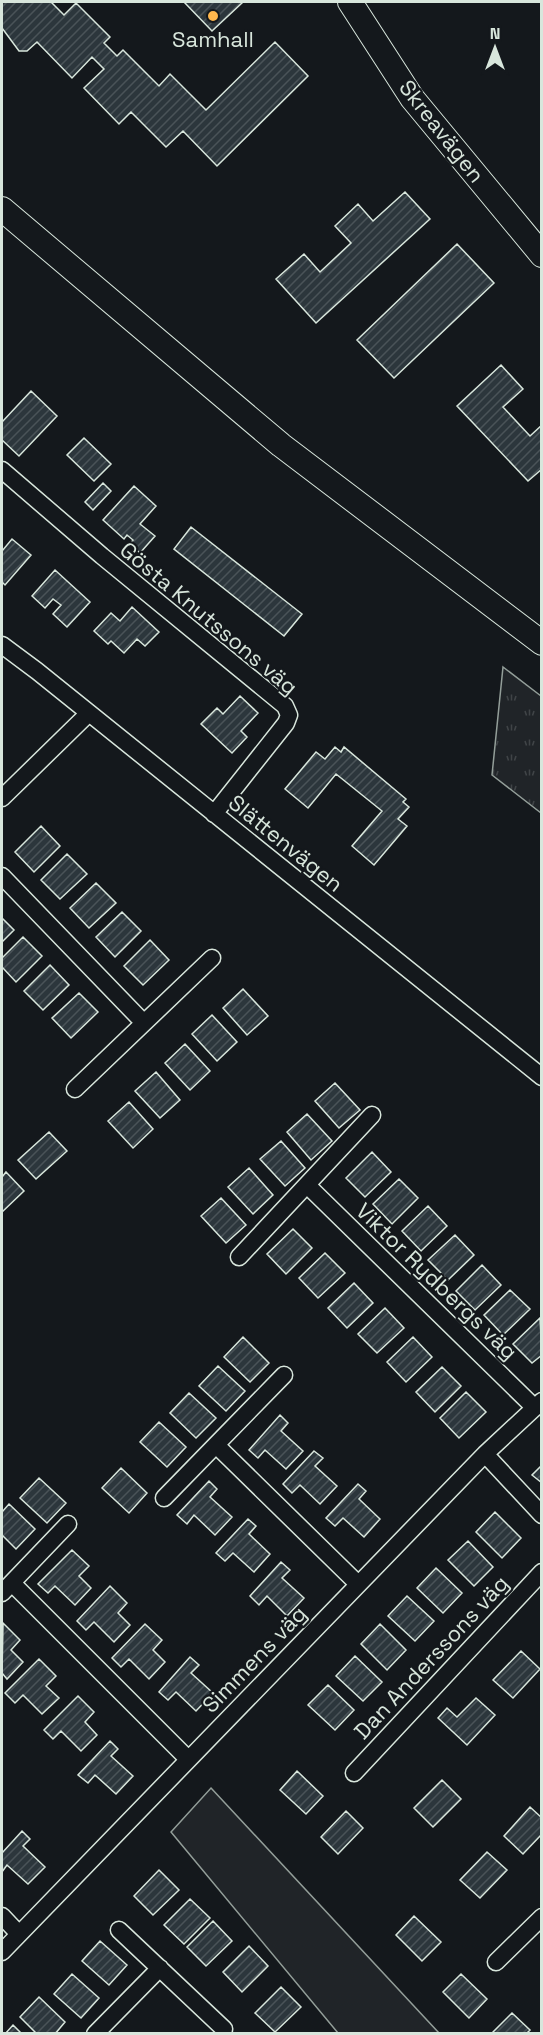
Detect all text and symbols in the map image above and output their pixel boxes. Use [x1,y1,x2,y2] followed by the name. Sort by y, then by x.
[206,9,220,23] marker: Samhall
[465,18,525,78] north arrow
[490,23,500,44] text: N
[172,25,254,53] place label: Samhall
[393,74,491,188] street label: Skreavägen
[114,535,304,701] street label: Gösta Knutssons väg
[223,788,349,898] street label: Slättenvägen
[350,1197,524,1365] street label: Viktor Rydbergs väg
[348,1569,514,1745] street label: Dan Anderssons väg
[196,1599,312,1719] street label: Simmens väg

